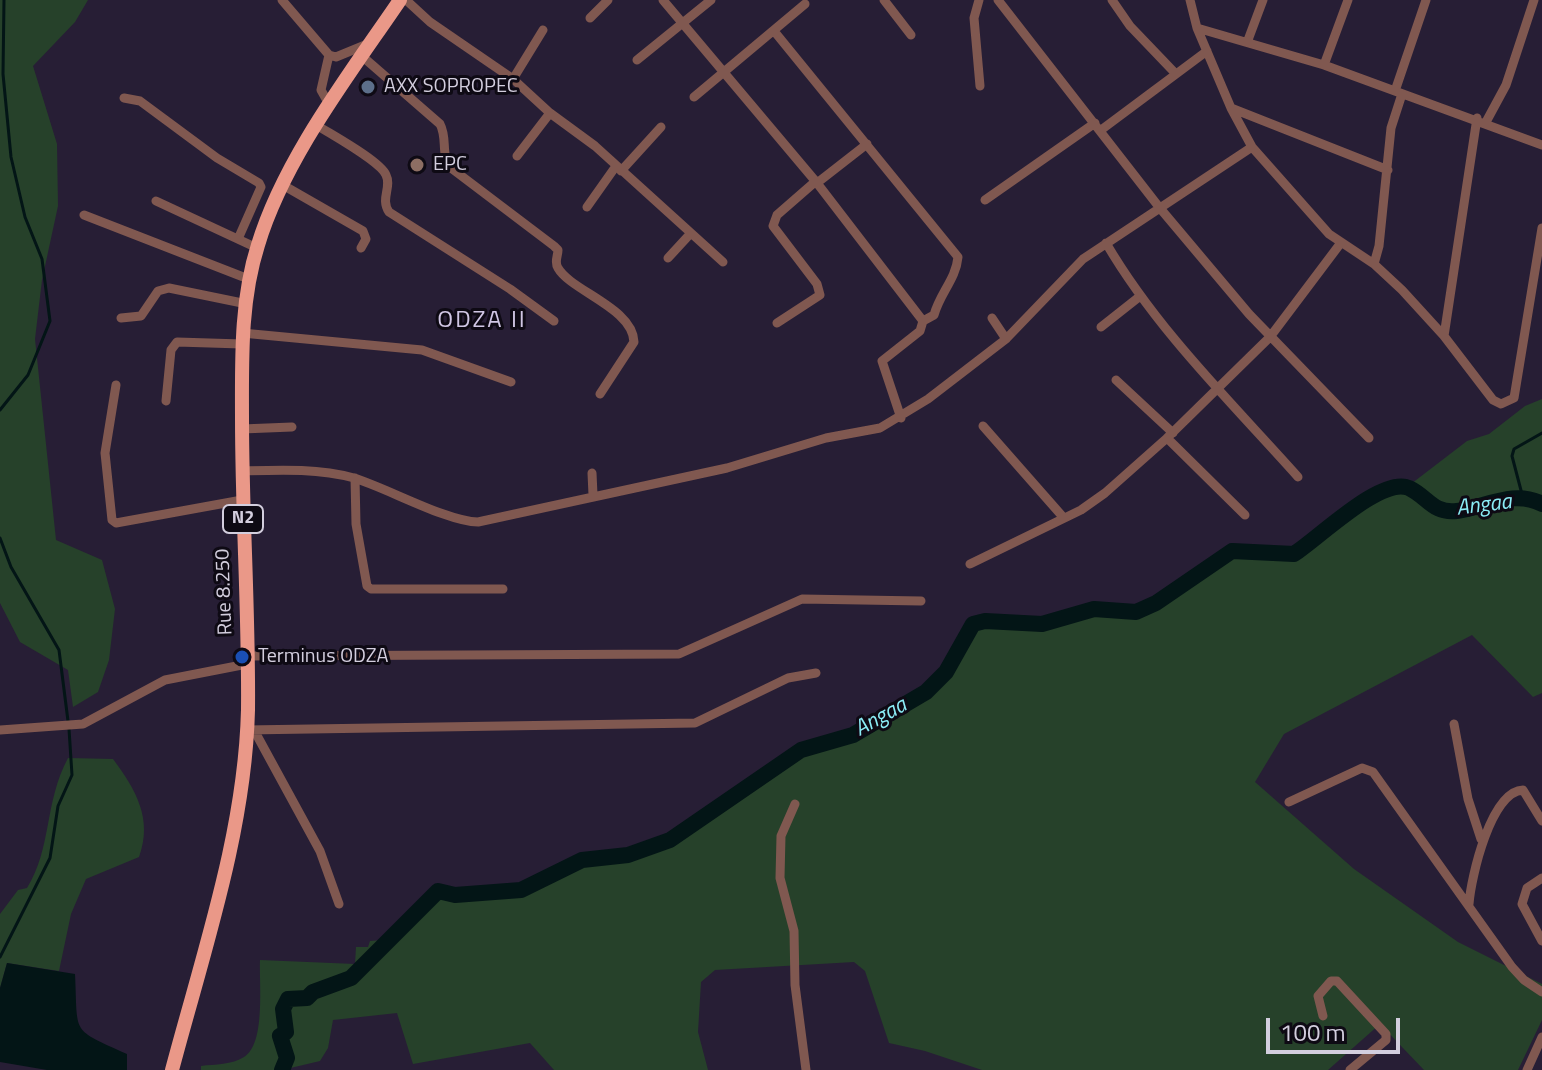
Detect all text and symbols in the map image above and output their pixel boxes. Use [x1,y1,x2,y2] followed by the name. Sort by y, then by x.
[384,75,518,99] place label: AXX SOPROPEC
[359,78,377,96] marker: AXX SOPROPEC
[433,153,467,177] place label: EPC
[408,156,426,174] marker: EPC
[437,307,527,335] district label: ODZA II
[1455,490,1513,522] water label: Angaa
[223,505,263,533] road number: N2
[211,548,239,636] street label: Rue 8.250
[258,645,388,669] place label: Terminus ODZA
[233,648,251,666] marker: Terminus ODZA
[850,693,912,743] water label: Angaa
[1270,1002,1404,1052] scale bar
[1280,1014,1346,1050] text: 100 m

